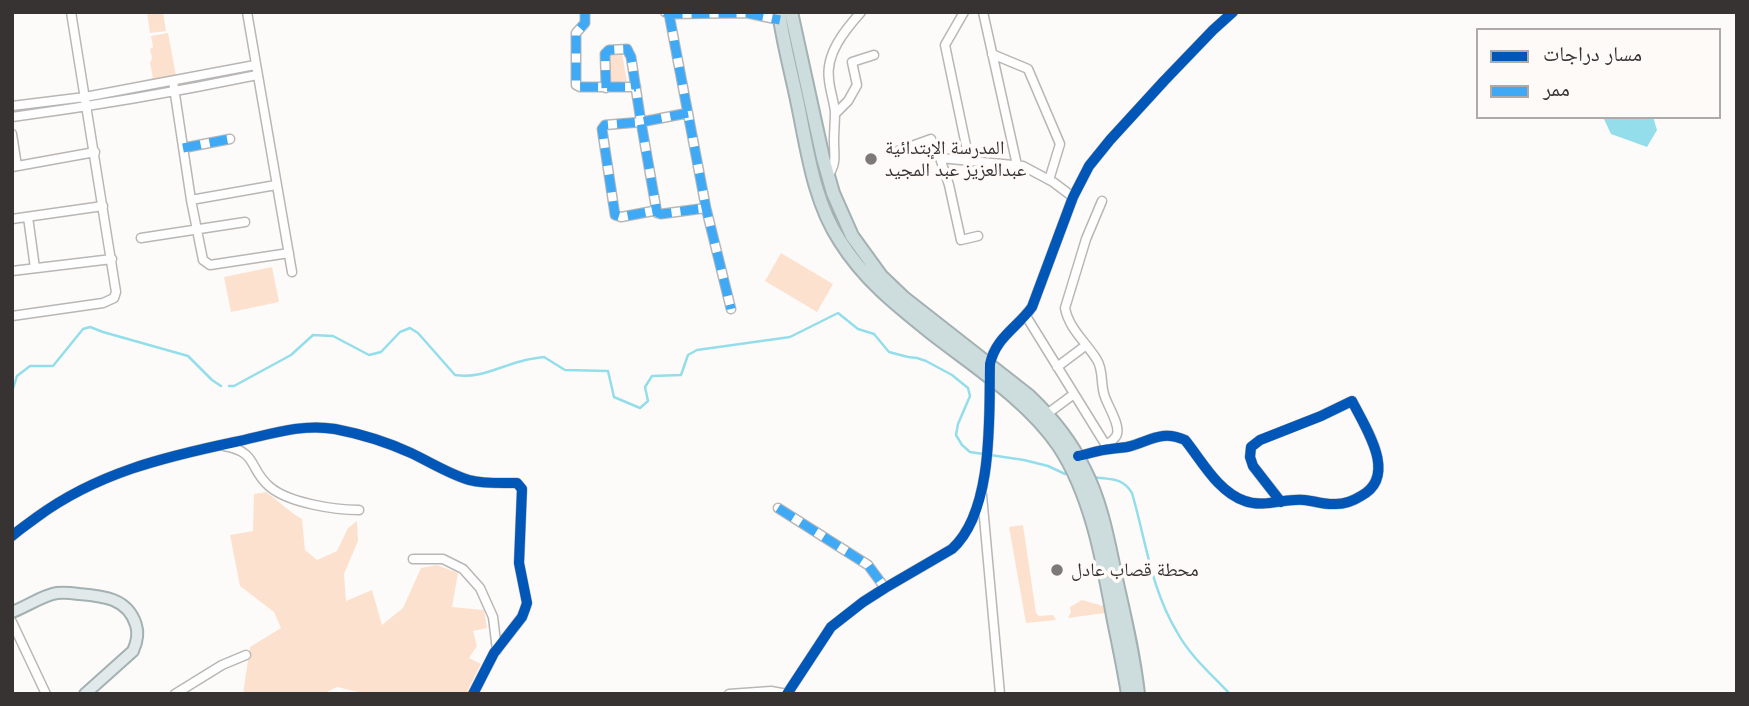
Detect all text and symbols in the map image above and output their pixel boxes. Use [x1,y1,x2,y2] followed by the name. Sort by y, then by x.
[1476,28,1721,119] legend
[1543,41,1642,66] text: مسار دراجات
[1543,76,1570,101] text: ممر
[885,137,1026,181] place label: المدرسة الإبتدائية عبدالعزيز عبد المجيد
[863,151,879,167] marker: المدرسة الإبتدائية عبدالعزيز عبد المجيد
[1071,559,1199,581] place label: محطة قصاب عادل
[1049,562,1065,578] marker: محطة قصاب عادل

